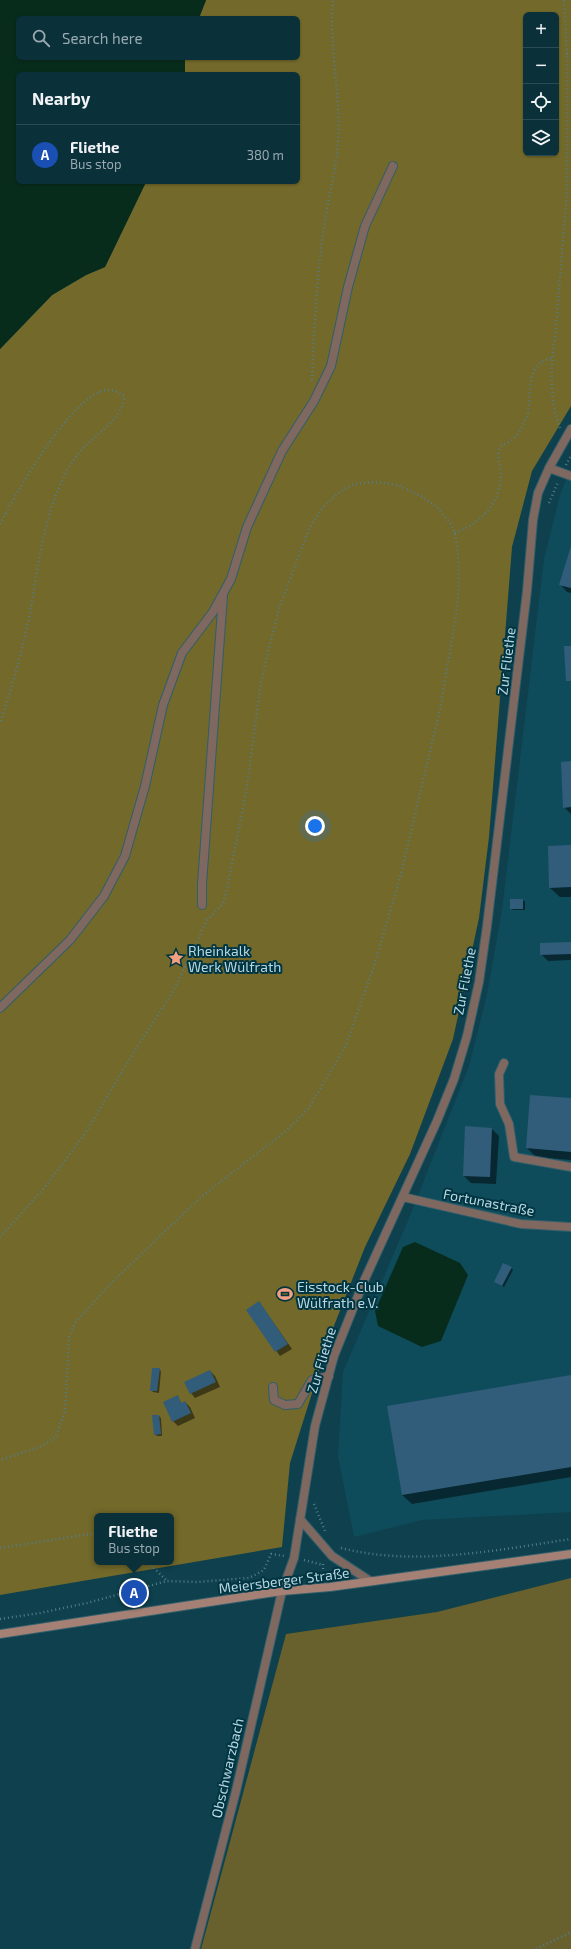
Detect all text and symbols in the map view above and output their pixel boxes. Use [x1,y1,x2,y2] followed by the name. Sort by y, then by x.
[523,12,559,156] map controls
[523,12,559,48] button: +
[16,16,300,60] search box
[30,27,52,49] icon: search
[62,29,143,47] text: Search here
[523,48,559,84] button: −
[523,84,559,120] button: locate
[32,88,90,108] text: Nearby
[523,120,559,156] button: layers
[70,138,120,156] text: Fliethe
[41,147,49,163] text: A
[247,147,284,163] text: 380 m
[70,156,121,172] text: Bus stop
[493,626,519,696] street label: Zur Fliethe
[305,816,325,836] your location
[188,942,281,975] place label: Rheinkalk Werk Wülfrath
[449,946,479,1016] street label: Zur Fliethe
[167,949,185,967] place icon: Rheinkalk Werk Wülfrath
[442,1185,536,1219] street label: Fortunastraße
[297,1278,384,1311] place label: Eisstock-Club Wülfrath e.V.
[276,1285,294,1303] sports icon: Eisstock-Club Wülfrath e.V.
[303,1325,339,1395] street label: Zur Fliethe
[94,1513,174,1565] popup
[108,1522,158,1540] text: Fliethe
[108,1540,160,1556] text: Bus stop
[218,1564,350,1596] street label: Meiersberger Straße
[121,1578,147,1608] pin: A
[207,1716,247,1820] street label: Obschwarzbach

